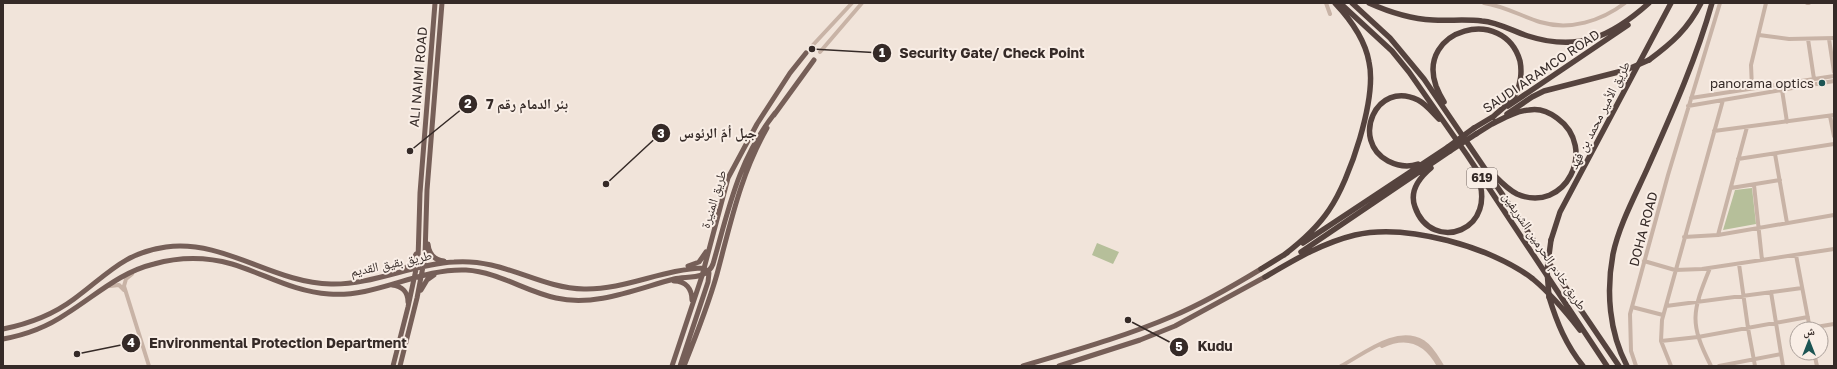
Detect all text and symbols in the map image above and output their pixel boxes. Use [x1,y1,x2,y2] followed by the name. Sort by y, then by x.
[406,26,430,128] street label: ALI NAIMI ROAD
[1479,26,1603,116] street label: SAUDI ARAMCO ROAD
[872,40,1093,66] callout: Security Gate/ Check Point
[899,44,1085,61] text: Security Gate/ Check Point
[879,45,885,60] text: 1
[1565,58,1634,172] street label: طريق الأمير محمد بن فهد
[1710,75,1814,91] place label: panorama optics
[1817,78,1827,88] marker: panorama optics
[458,91,576,117] callout: بئر الدمام رقم 7
[486,95,568,114] text: بئر الدمام رقم 7
[464,96,472,111] text: 2
[651,120,765,146] callout: جبل أمّ الرئوس
[679,124,757,143] text: جبل أمّ الرئوس
[657,126,665,141] text: 3
[697,168,730,230] street label: طريق المنيرة
[1467,168,1497,188] road number: 619
[1499,189,1591,314] street label: طريق خادم الحرمين الشريفين
[1625,190,1661,268] street label: DOHA ROAD
[349,247,434,280] street label: طريق بقيق القديم
[1789,321,1829,361] north arrow
[1803,324,1815,339] text: ش
[121,330,415,356] callout: Environmental Protection Department
[149,334,407,351] text: Environmental Protection Department
[1169,334,1240,360] callout: Kudu
[127,335,135,350] text: 4
[1197,337,1233,354] text: Kudu
[1175,339,1183,354] text: 5

